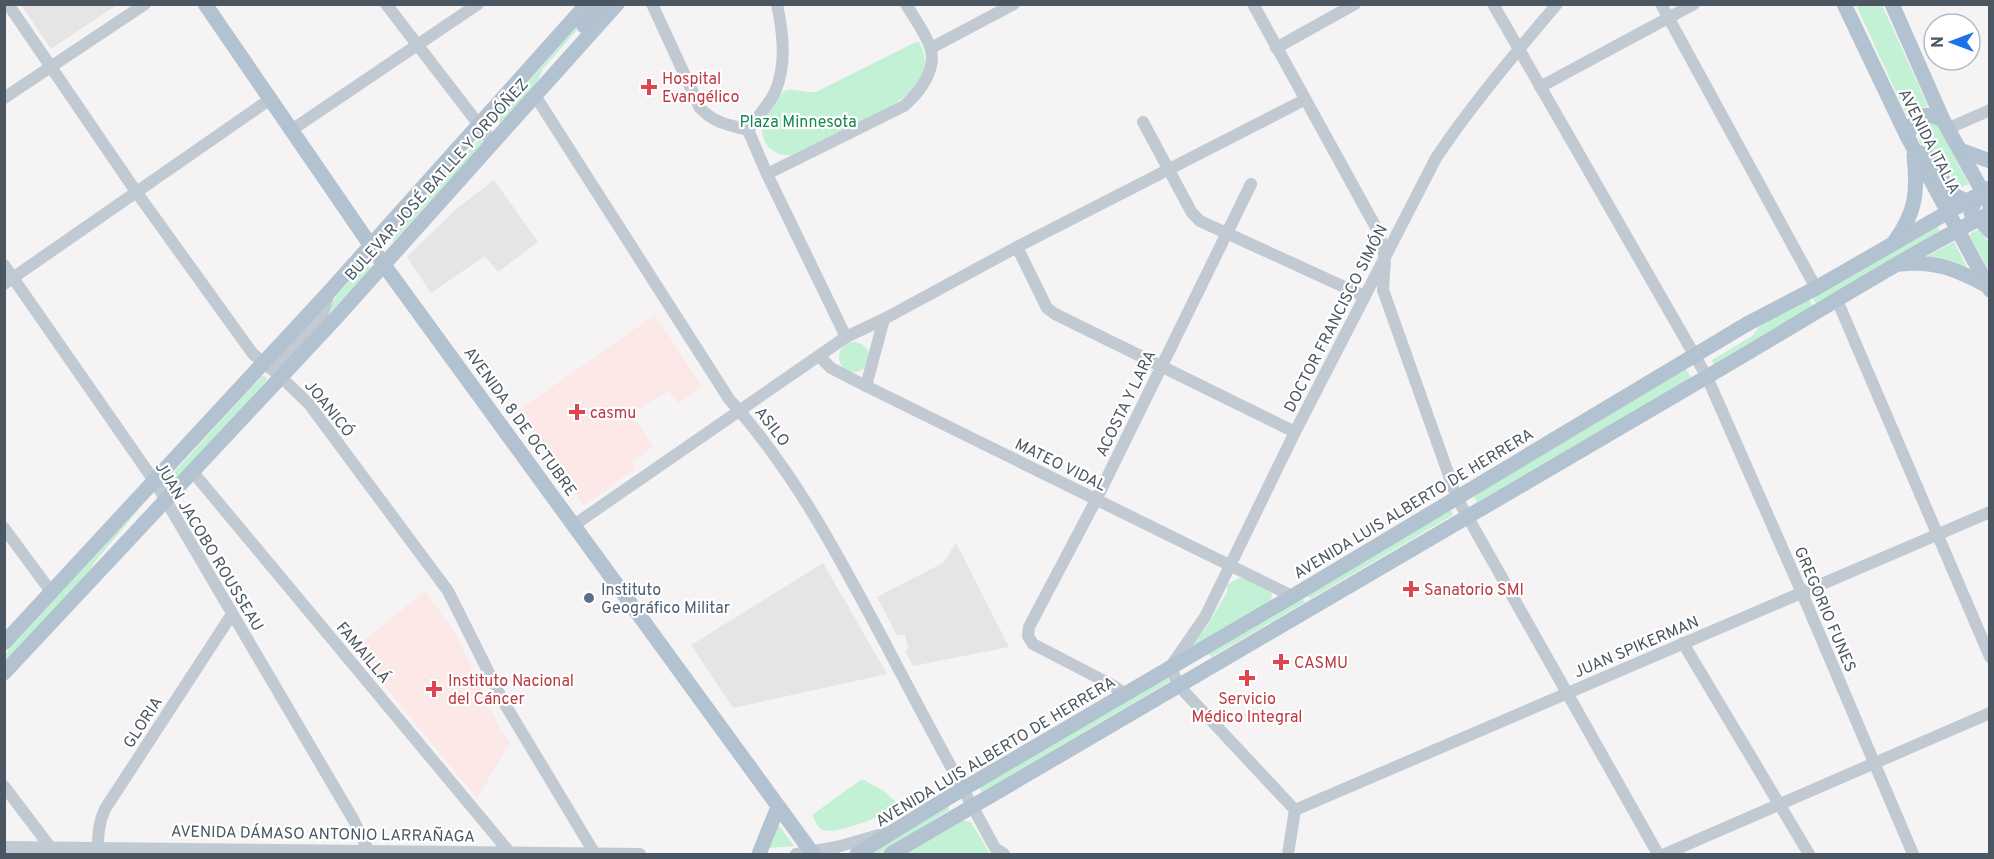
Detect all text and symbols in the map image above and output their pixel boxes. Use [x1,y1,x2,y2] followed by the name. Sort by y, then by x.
[1922,12,1982,72] north arrow
[1929,36,1949,48] text: N
[662,70,739,108] place label: Hospital Evangélico
[339,73,534,286] street label: BULEVAR JOSÉ BATLLE Y ORDÓÑEZ
[640,78,658,96] marker: Hospital Evangélico
[1893,86,1963,198] street label: AVENIDA ITALIA
[739,113,857,133] park label: Plaza Minnesota
[1279,221,1393,416] street label: DOCTOR FRANCISCO SIMÓN
[459,344,580,501] street label: AVENIDA 8 DE OCTUBRE
[1092,347,1161,461] street label: ACOSTA Y LARA
[299,375,359,442] street label: JOANICÓ
[568,403,586,421] marker: casmu
[750,403,793,451] street label: ASILO
[590,404,636,424] place label: casmu
[1290,425,1538,584] street label: AVENIDA LUIS ALBERTO DE HERRERA
[1011,435,1109,497] street label: MATEO VIDAL
[150,459,267,635] street label: JUAN JACOBO ROUSSEAU
[1789,544,1860,675] street label: GREGORIO FUNES
[1402,580,1420,598] marker: Sanatorio SMI
[601,581,730,619] place label: Instituto Geográfico Militar
[1424,581,1524,601] place label: Sanatorio SMI
[582,591,596,605] marker: Instituto Geográfico Militar
[1571,612,1702,683] street label: JUAN SPIKERMAN
[331,617,396,688] street label: FAMAILLÁ
[1272,653,1290,671] marker: CASMU
[1294,654,1348,674] place label: CASMU
[1238,669,1256,687] marker: Servicio Médico Integral
[448,672,574,710] place label: Instituto Nacional del Cáncer
[872,673,1120,832] street label: AVENIDA LUIS ALBERTO DE HERRERA
[425,680,443,698] marker: Instituto Nacional del Cáncer
[1191,690,1303,728] place label: Servicio Médico Integral
[120,694,168,753] street label: GLORIA
[171,819,475,848] street label: AVENIDA DÁMASO ANTONIO LARRAÑAGA

